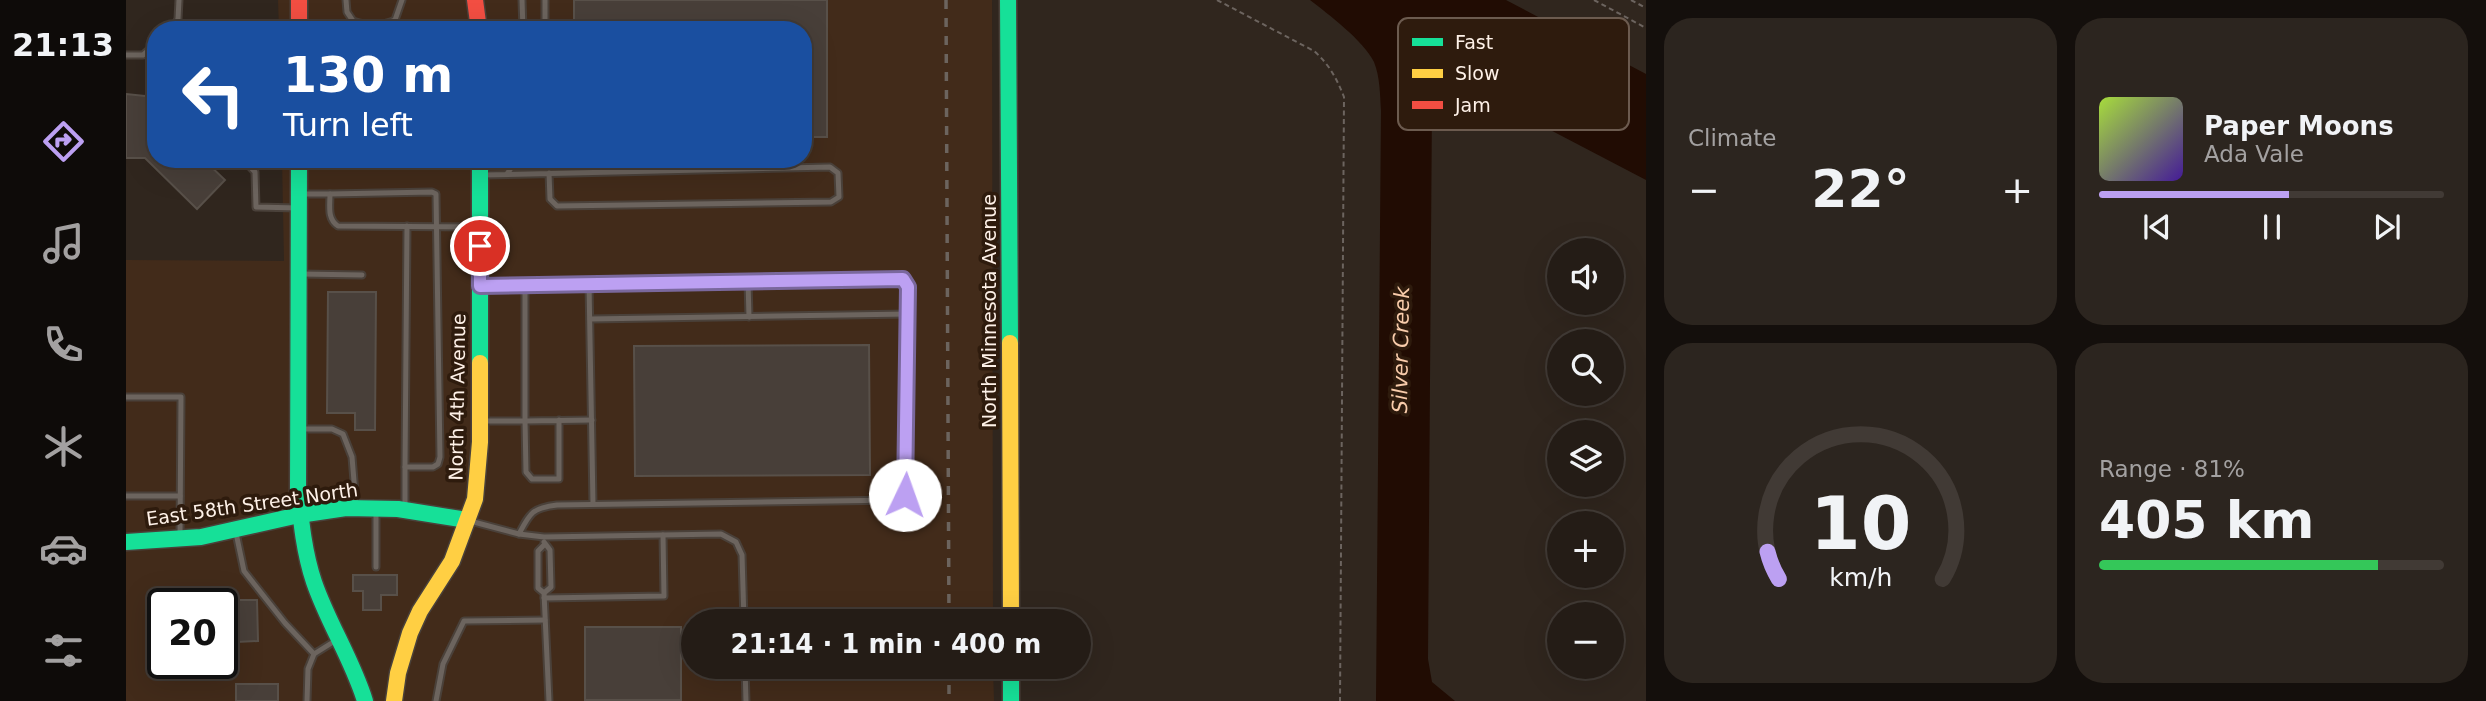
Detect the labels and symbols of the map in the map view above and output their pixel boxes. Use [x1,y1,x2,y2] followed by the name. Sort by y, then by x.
[1398,18,1629,130] legend
[1455,31,1493,53] text: Fast
[1455,62,1500,84] text: Slow
[1454,94,1491,116] text: Jam
[978,194,1000,428] street label: North Minnesota Avenue
[450,216,510,276] pin
[1388,285,1414,414] water label: Silver Creek
[445,313,469,481] street label: North 4th Avenue
[868,458,942,532] position arrow
[145,478,359,530] street label: East 58th Street North
[147,588,238,679] speed limit sign: 20

